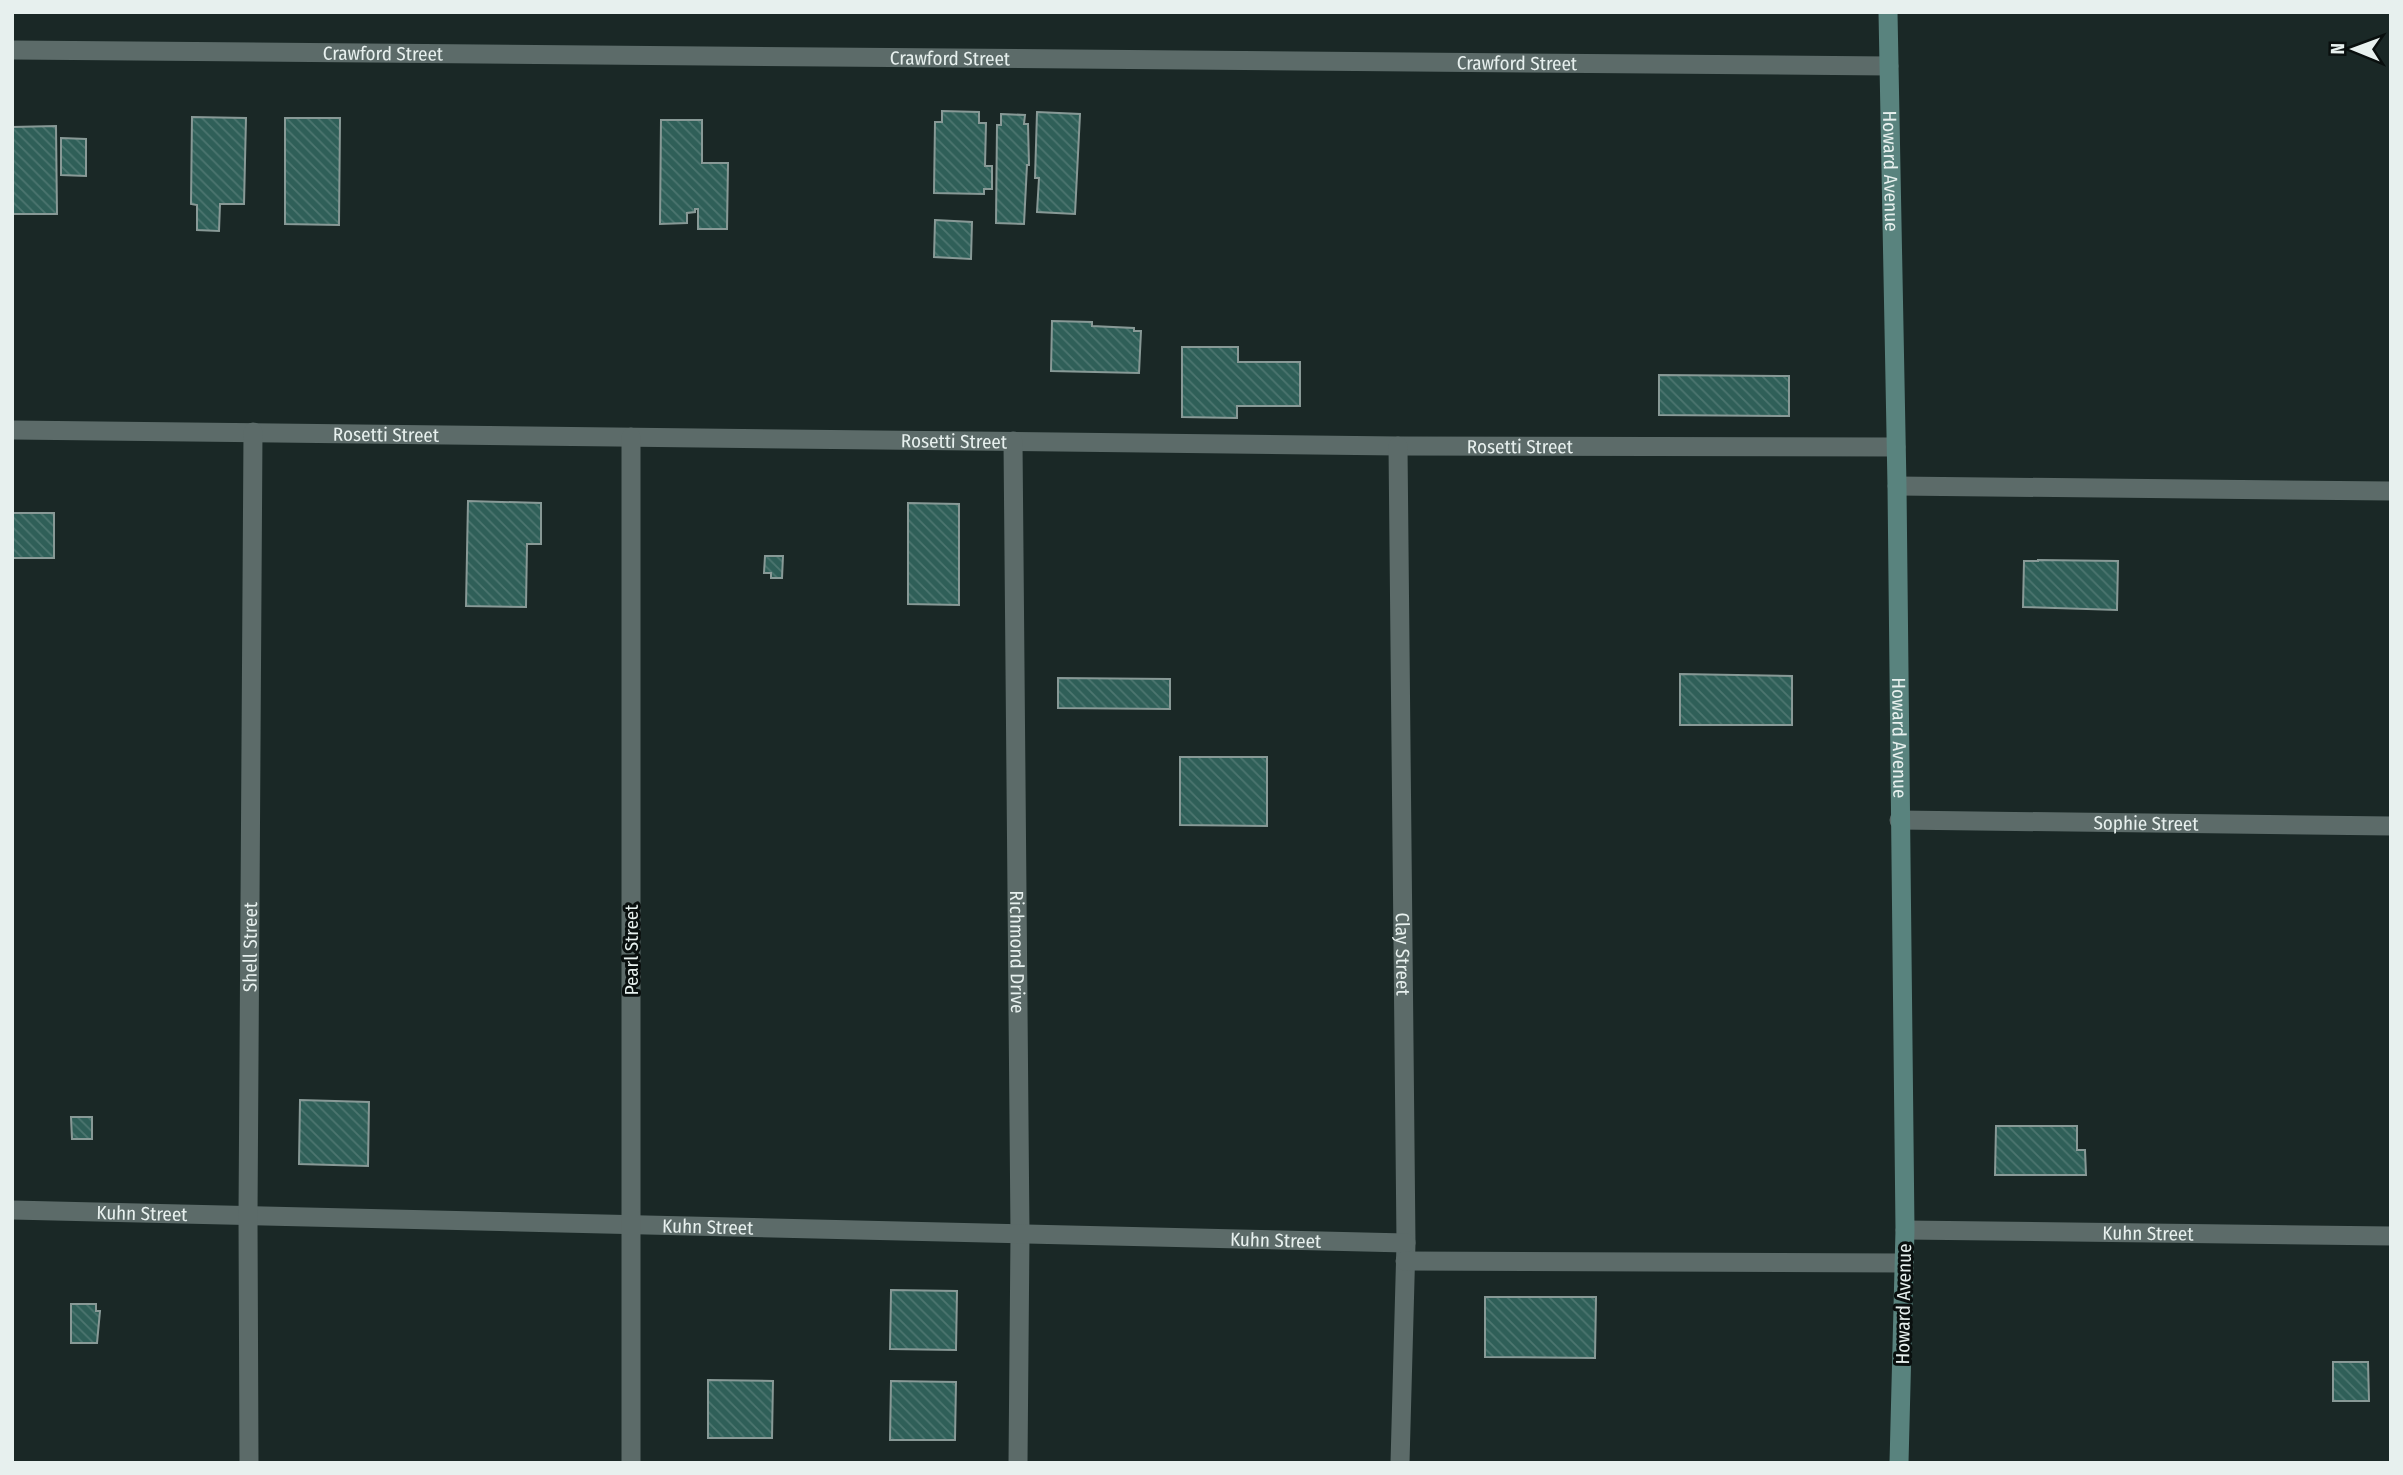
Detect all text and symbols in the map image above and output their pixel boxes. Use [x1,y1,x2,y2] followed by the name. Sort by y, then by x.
[2319,14,2389,84] north arrow
[323,42,444,66] street label: Crawford Street
[2326,43,2349,55] text: N
[890,46,1011,71] street label: Crawford Street
[1457,51,1578,75] street label: Crawford Street
[1878,110,1903,232] street label: Howard Avenue
[333,423,440,447] street label: Rosetti Street
[901,429,1008,453] street label: Rosetti Street
[1467,435,1574,458] street label: Rosetti Street
[1887,677,1911,798] street label: Howard Avenue
[2093,811,2199,836] street label: Sophie Street
[1005,890,1029,1014] street label: Richmond Drive
[238,901,262,992] street label: Shell Street
[620,904,643,995] street label: Pearl Street
[1391,912,1415,996] street label: Clay Street
[96,1201,189,1226] street label: Kuhn Street
[662,1214,754,1240] street label: Kuhn Street
[2102,1221,2194,1246] street label: Kuhn Street
[1230,1228,1322,1253] street label: Kuhn Street
[1891,1243,1916,1365] street label: Howard Avenue

